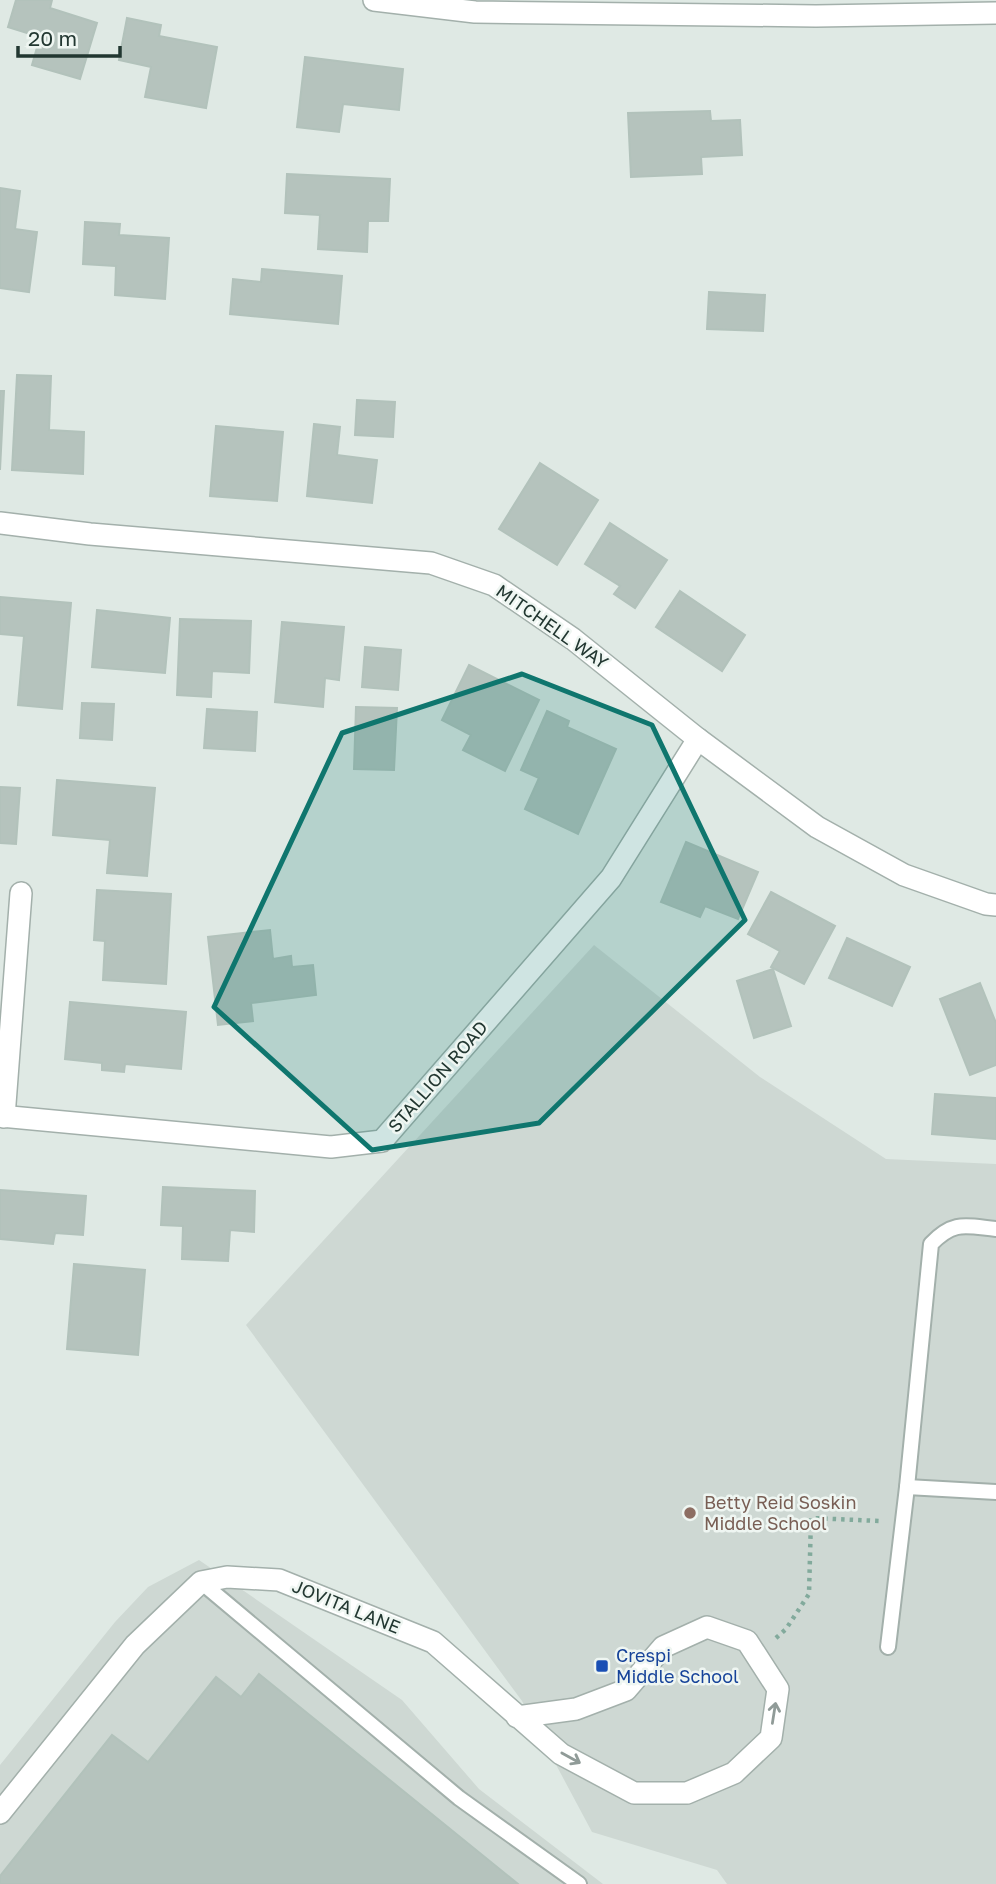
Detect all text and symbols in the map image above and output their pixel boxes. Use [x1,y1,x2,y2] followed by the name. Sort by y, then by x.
[18,14,119,58] scale bar
[28,25,77,51] text: 20 m
[492,579,613,673] street label: MITCHELL WAY
[383,1016,492,1137] street label: STALLION ROAD
[704,1491,856,1534] place label: Betty Reid Soskin Middle School
[682,1505,698,1521] marker: Betty Reid Soskin Middle School
[289,1574,404,1638] street label: JOVITA LANE
[616,1644,739,1687] place label: Crespi Middle School
[594,1658,610,1674] marker: Crespi Middle School
[768,1703,781,1725] one-way arrow
[560,1752,580,1766] one-way arrow

